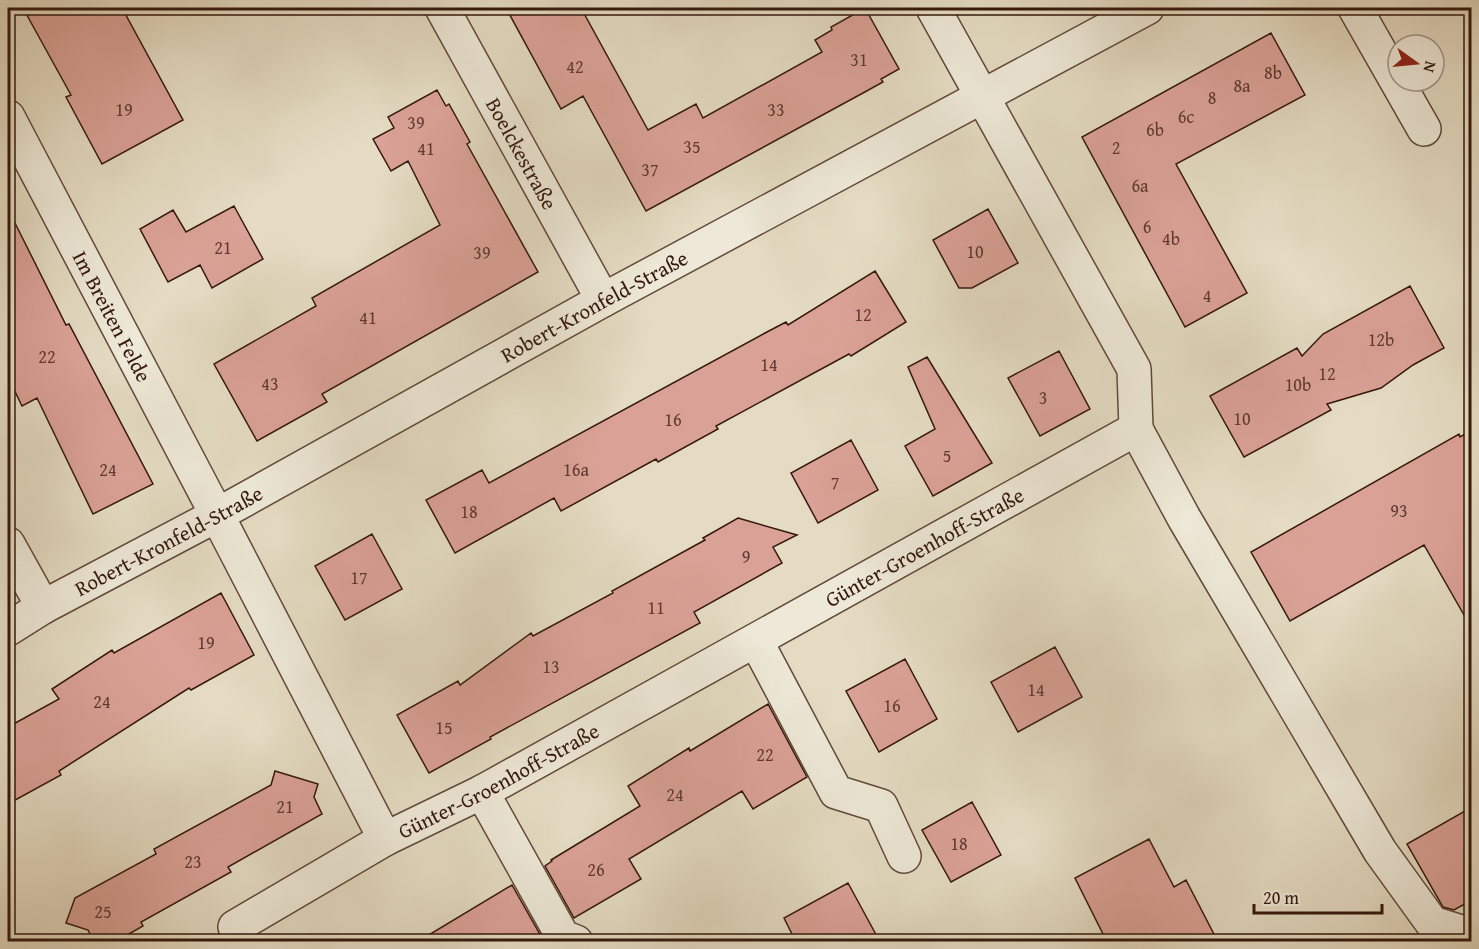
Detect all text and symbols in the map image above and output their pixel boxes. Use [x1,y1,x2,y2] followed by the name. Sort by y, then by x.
[1386,33,1446,93] north arrow
[850,46,868,73] house number: 31
[566,53,584,80] house number: 42
[1264,59,1282,86] house number: 8b
[1417,59,1443,75] text: N
[1233,72,1251,99] house number: 8a
[1208,84,1216,111] house number: 8
[479,92,566,215] street label: Boelckestraße
[115,96,133,123] house number: 19
[767,96,785,123] house number: 33
[1178,103,1194,130] house number: 6c
[407,109,425,136] house number: 39
[1146,116,1164,143] house number: 6b
[683,133,701,160] house number: 35
[1112,134,1120,161] house number: 2
[417,135,435,162] house number: 41
[641,156,659,183] house number: 37
[1131,172,1149,199] house number: 6a
[1143,213,1151,240] house number: 6
[1162,225,1180,252] house number: 4b
[214,234,232,261] house number: 21
[966,238,984,265] house number: 10
[473,239,491,266] house number: 39
[495,242,693,370] street label: Robert-Kronfeld-Straße
[65,245,160,387] street label: Im Breiten Felde
[1203,282,1211,309] house number: 4
[854,301,872,328] house number: 12
[359,304,377,331] house number: 41
[1368,326,1394,353] house number: 12b
[38,343,56,370] house number: 22
[760,351,778,378] house number: 14
[1318,360,1336,387] house number: 12
[261,370,279,397] house number: 43
[1285,371,1311,398] house number: 10b
[1039,384,1047,411] house number: 3
[1233,405,1251,432] house number: 10
[664,406,682,433] house number: 16
[943,442,951,469] house number: 5
[99,456,117,483] house number: 24
[563,456,589,483] house number: 16a
[831,469,839,496] house number: 7
[69,477,268,603] street label: Robert-Kronfeld-Straße
[819,479,1029,614] street label: Günter-Groenhoff-Straße
[1390,497,1408,524] house number: 93
[460,498,478,525] house number: 18
[742,543,750,570] house number: 9
[350,564,368,591] house number: 17
[647,594,665,621] house number: 11
[197,629,215,656] house number: 19
[542,653,560,680] house number: 13
[1027,676,1045,703] house number: 14
[93,688,111,715] house number: 24
[883,692,901,719] house number: 16
[435,714,453,741] house number: 15
[393,715,605,846] street label: Günter-Groenhoff-Straße
[756,741,774,768] house number: 22
[666,781,684,808] house number: 24
[276,793,294,820] house number: 21
[950,830,968,857] house number: 18
[184,848,202,875] house number: 23
[587,856,605,883] house number: 26
[1254,877,1382,915] scale bar
[1263,884,1299,911] text: 20 m
[94,898,112,925] house number: 25

